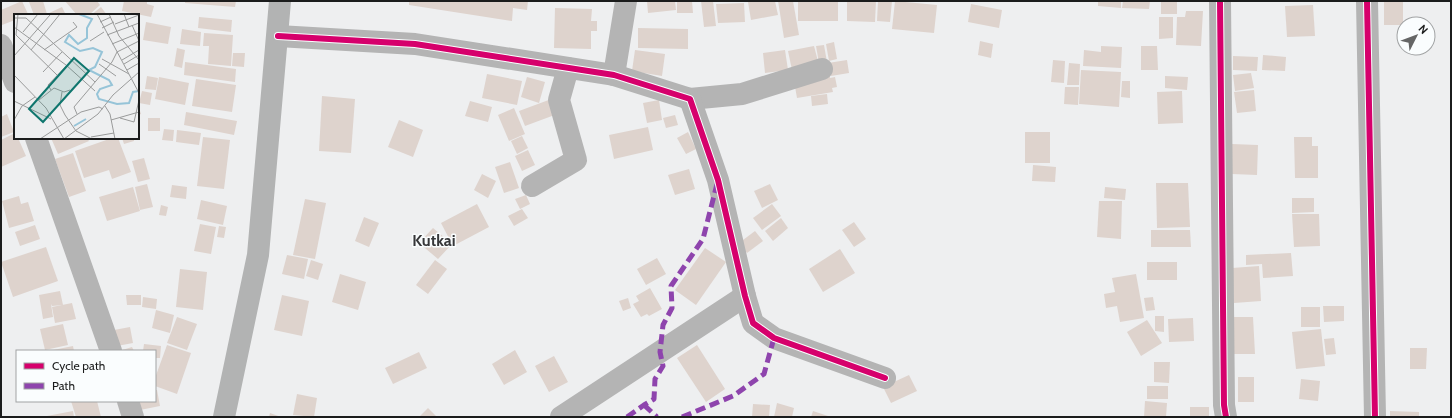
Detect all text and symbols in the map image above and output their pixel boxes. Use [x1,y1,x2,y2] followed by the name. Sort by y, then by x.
[14,14,139,139] inset map
[1396,16,1436,56] north arrow
[1416,22,1431,37] text: N
[412,231,456,250] district label: Kutkai
[16,350,156,402] legend
[52,358,105,373] text: Cycle path
[52,378,75,393] text: Path

